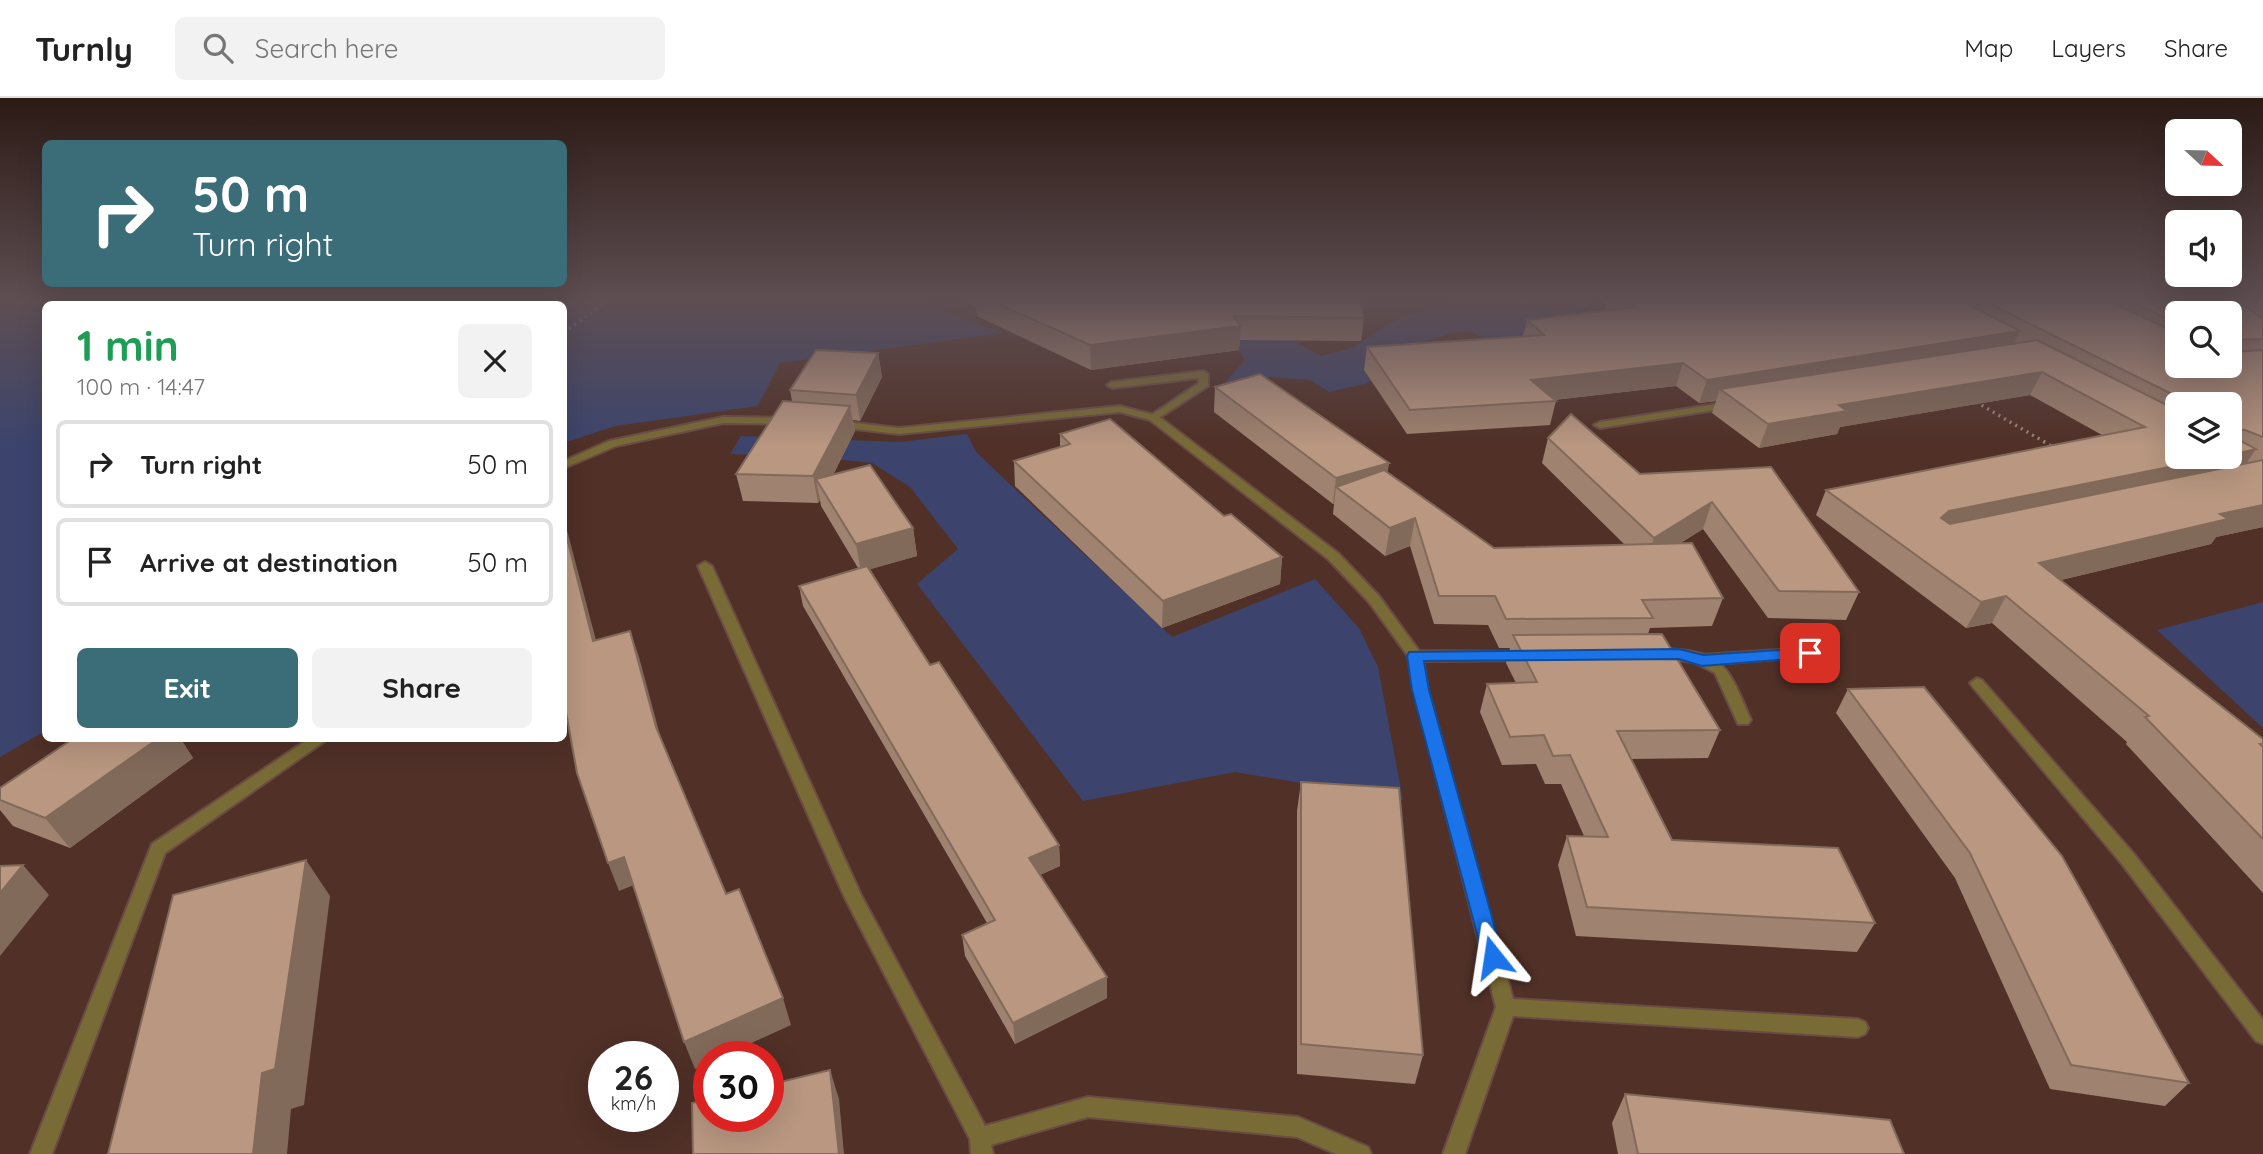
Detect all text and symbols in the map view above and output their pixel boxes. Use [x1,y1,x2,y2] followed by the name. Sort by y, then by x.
[175,17,665,80] search box
[35,28,133,69] text: Turnly
[199,29,237,67] icon: search
[255,32,398,65] text: Search here
[1964,33,2013,63] text: Map
[2051,33,2126,63] text: Layers
[2164,33,2228,63] text: Share
[2165,119,2242,196] north arrow
[2165,119,2242,469] map controls
[192,163,309,224] text: 50 m
[77,168,168,259] icon: right
[2165,210,2242,287] button: sound
[192,224,333,264] text: Turn right
[2165,301,2242,378] button: search
[77,319,179,372] text: 1 min
[458,324,532,398] button: close
[77,372,205,401] text: 100 m · 14:47
[2165,392,2242,469] button: layers
[81,445,119,483] icon: right
[140,448,262,481] text: Turn right
[468,448,528,481] text: 50 m
[81,543,119,581] icon: arrive
[140,546,398,579] text: Arrive at destination
[468,546,528,579] text: 50 m
[1780,623,1840,683] pin
[1791,634,1829,672] icon: arrive
[77,648,298,728] button: Exit
[312,648,532,728] button: Share
[1456,920,1530,994] position arrow
[693,1041,784,1132] speed limit sign: 30
[614,1055,653,1099] text: 26
[611,1092,656,1115] text: km/h

